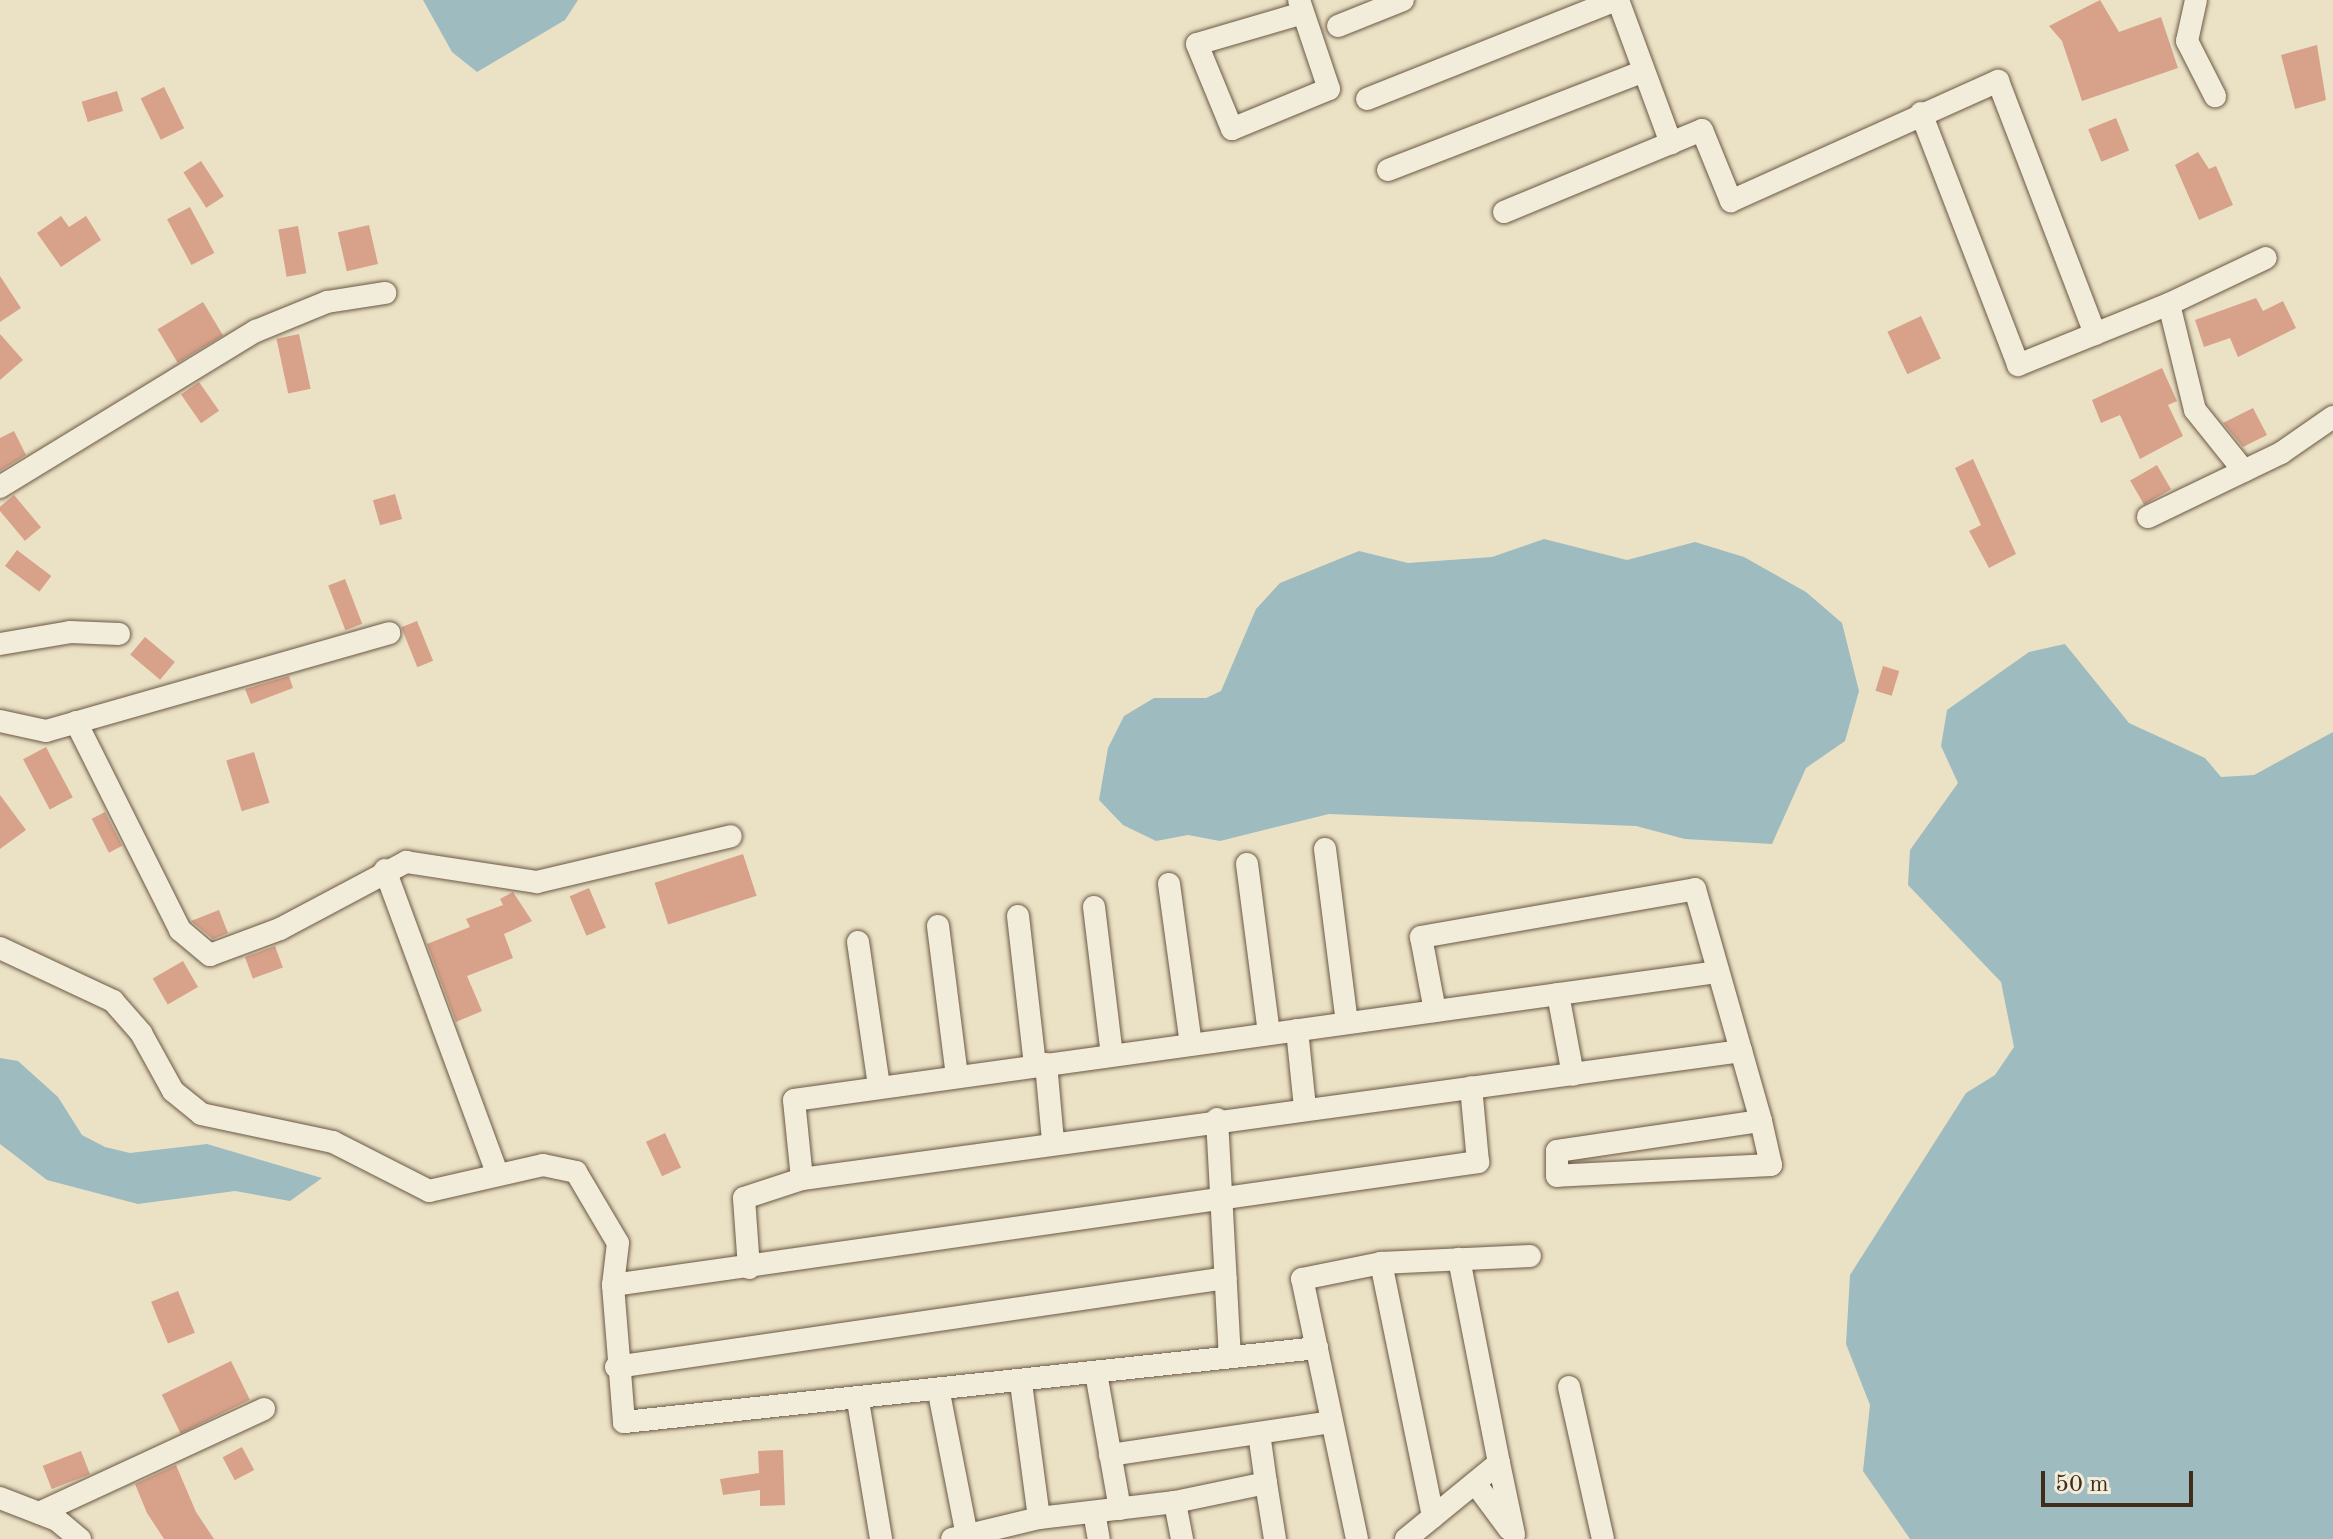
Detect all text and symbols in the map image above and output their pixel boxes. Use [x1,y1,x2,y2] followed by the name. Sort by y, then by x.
[2045,1455,2197,1505] scale bar
[2055,1473,2109,1497] text: 50 m

